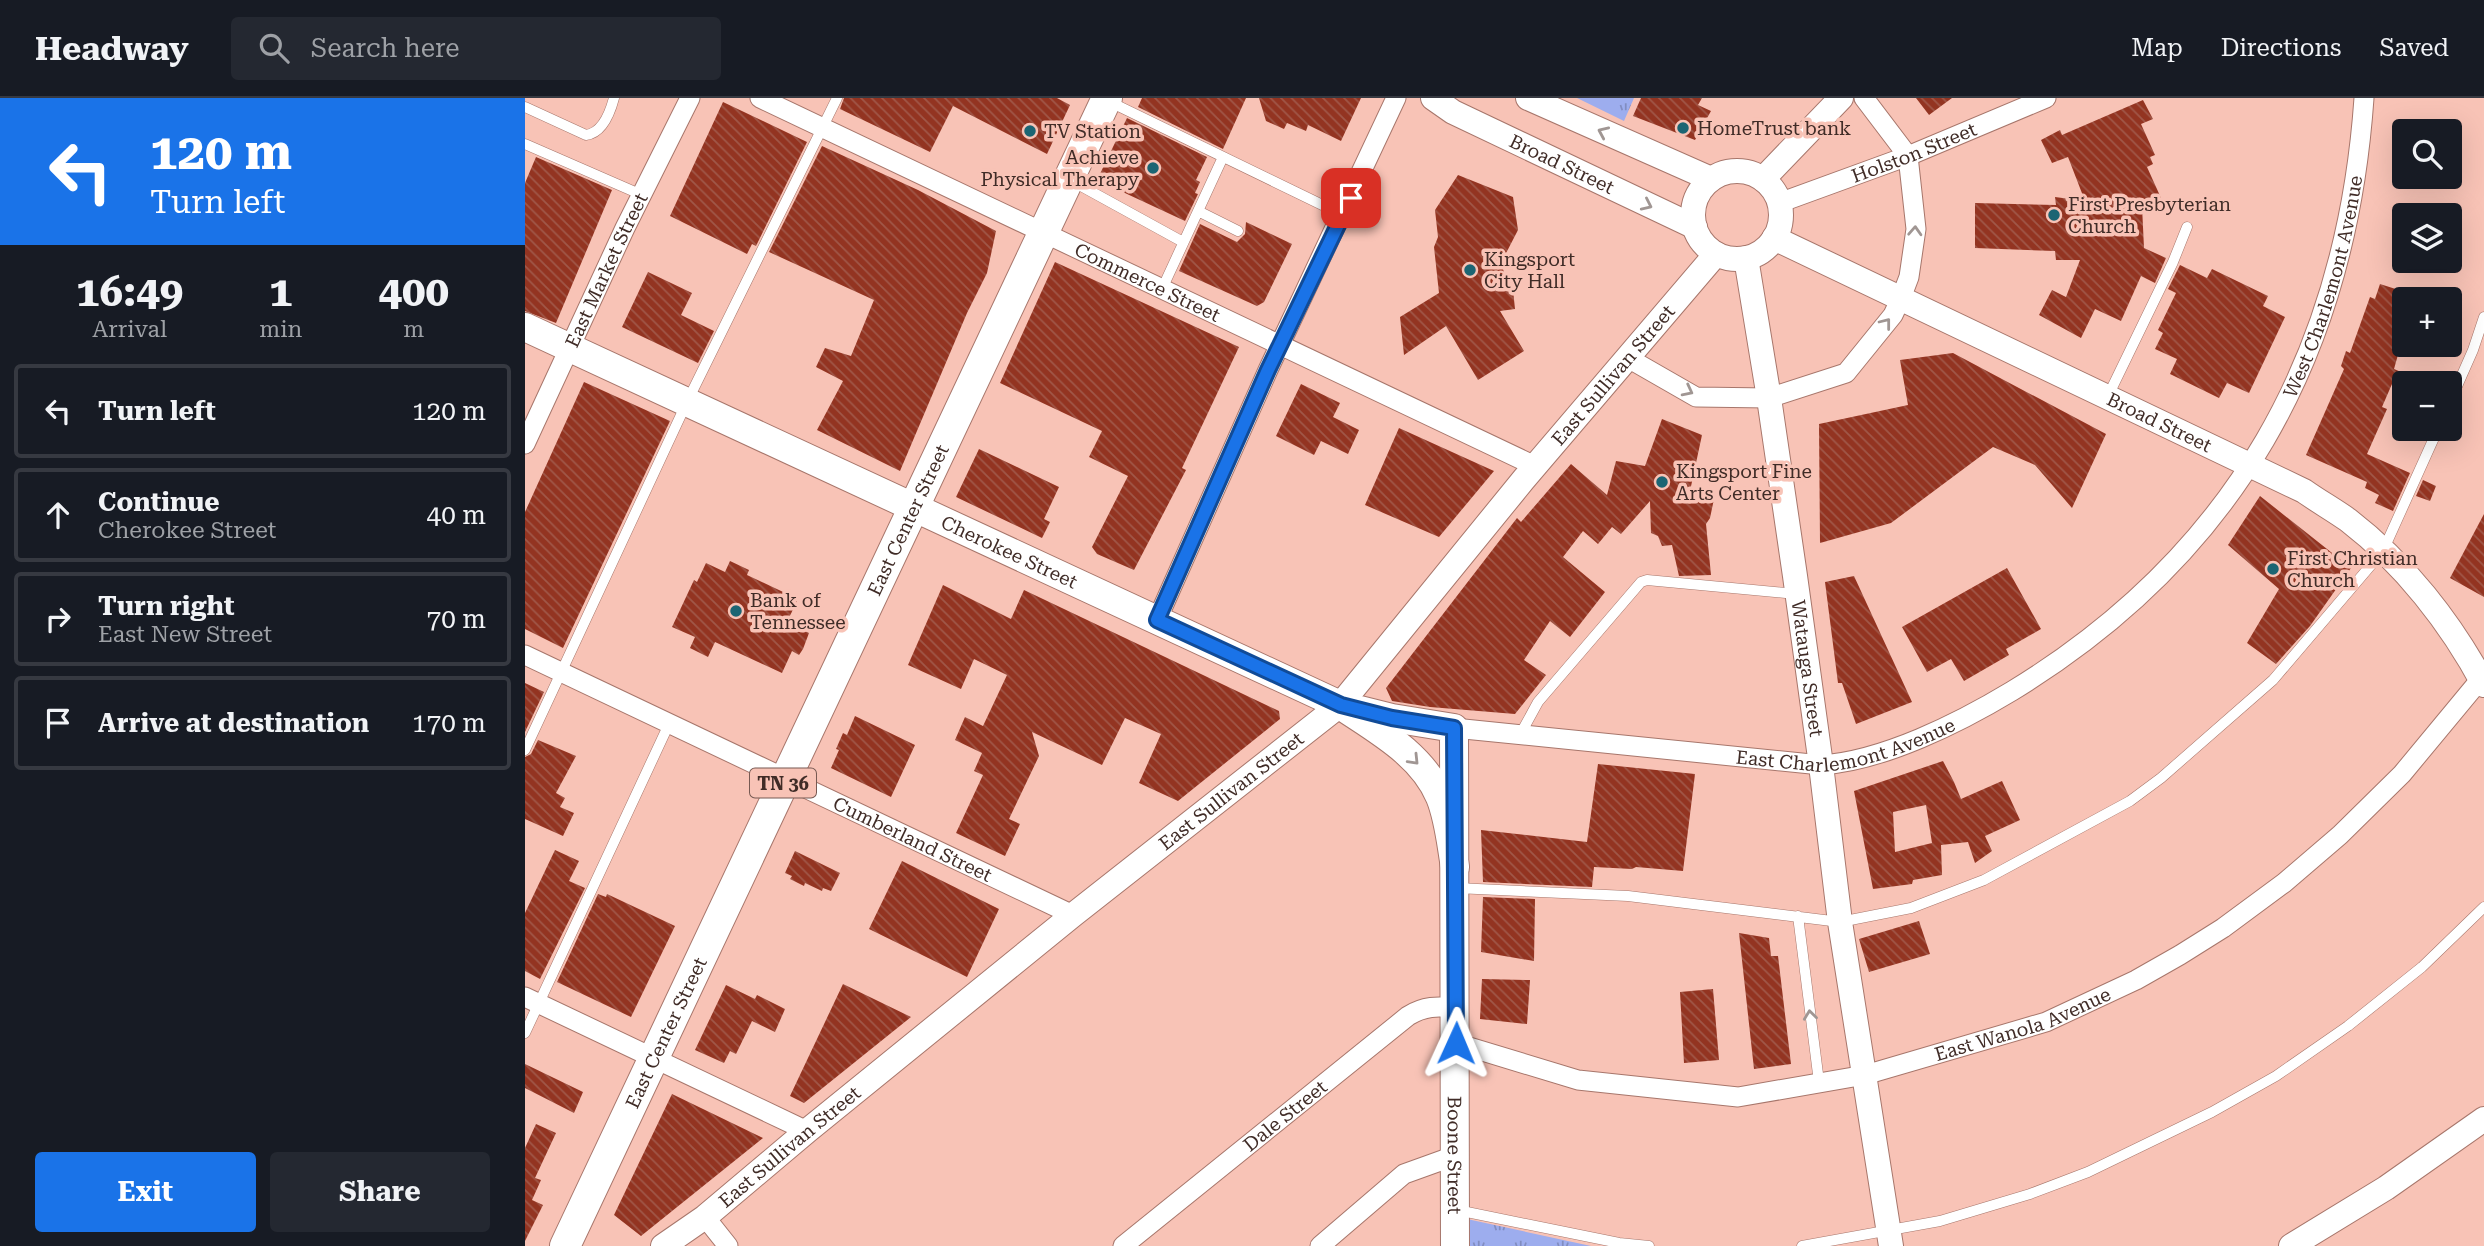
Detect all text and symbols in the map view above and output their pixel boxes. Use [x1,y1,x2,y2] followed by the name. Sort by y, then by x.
[231,17,721,80] search box
[35,29,189,68] text: Headway
[255,29,293,67] icon: search
[311,33,460,63] text: Search here
[2131,34,2183,62] text: Map
[2221,34,2341,62] text: Directions
[2379,34,2449,62] text: Saved
[1697,117,1851,140] place label: HomeTrust bank
[1848,117,1980,187] street label: Holston Street
[2392,119,2462,441] map controls
[2392,119,2462,189] button: search
[1044,120,1141,143] place label: TV Station
[1675,120,1691,136] marker: HomeTrust bank
[1022,123,1038,139] marker: TV Station
[150,124,292,181] text: 120 m
[35,126,126,217] icon: left
[1598,126,1611,140] one-way arrow
[1506,129,1618,198] street label: Broad Street
[981,146,1140,191] place label: Achieve Physical Therapy
[1145,160,1161,176] marker: Achieve Physical Therapy
[1321,168,1381,228] pin
[2278,174,2367,401] street label: West Charlemont Avenue
[1332,179,1370,217] icon: arrive
[150,183,285,221] text: Turn left
[560,189,652,351] street label: East Market Street
[2068,193,2231,238] place label: First Presbyterian Church
[1640,196,1652,210] one-way arrow
[2392,203,2462,273] button: layers
[2046,207,2062,223] marker: First Presbyterian Church
[1907,226,1922,237] one-way arrow
[1071,238,1224,326] street label: Commerce Street
[1484,248,1575,293] place label: Kingsport City Hall
[1462,262,1478,278] marker: Kingsport City Hall
[76,267,183,316] text: 16:49
[269,267,293,316] text: 1
[378,267,449,316] text: 400
[2392,287,2462,357] button: +
[1546,300,1679,450] street label: East Sullivan Street
[92,316,167,343] text: Arrival
[259,316,302,343] text: min
[403,316,424,343] text: m
[1877,318,1890,331] one-way arrow
[2392,371,2462,441] button: −
[1680,383,1693,397] one-way arrow
[2103,387,2216,457] street label: Broad Street
[39,392,77,430] icon: left
[98,396,216,426] text: Turn left
[412,396,486,426] text: 120 m
[862,441,953,599] street label: East Center Street
[1676,460,1812,505] place label: Kingsport Fine Arts Center
[1654,474,1670,490] marker: Kingsport Fine Arts Center
[98,487,220,517] text: Continue
[39,496,77,534] icon: ahead
[427,500,486,530] text: 40 m
[938,510,1081,593] street label: Cherokee Street
[98,517,276,544] text: Cherokee Street
[2287,547,2418,592] place label: First Christian Church
[2265,561,2281,577] marker: First Christian Church
[750,589,846,634] place label: Bank of Tennessee
[98,591,234,621] text: Turn right
[1787,599,1828,738] street label: Watauga Street
[39,600,77,638] icon: right
[728,603,744,619] marker: Bank of Tennessee
[427,604,486,634] text: 70 m
[98,621,272,648] text: East New Street
[39,704,77,742] icon: arrive
[98,708,369,738] text: Arrive at destination
[412,708,486,738] text: 170 m
[1735,713,1959,777] street label: East Charlemont Avenue
[1154,727,1308,855] street label: East Sullivan Street
[1406,752,1419,765] one-way arrow
[750,768,816,798] road number: TN 36
[829,791,996,886] street label: Cumberland Street
[620,953,711,1112] street label: East Center Street
[1932,982,2114,1066] street label: East Wanola Avenue
[1419,1006,1493,1080] position arrow
[1803,1009,1818,1021] one-way arrow
[1238,1075,1331,1156] street label: Dale Street
[714,1081,865,1212] street label: East Sullivan Street
[1443,1096,1466,1214] street label: Boone Street
[35,1152,256,1232] button: Exit
[270,1152,490,1232] button: Share

